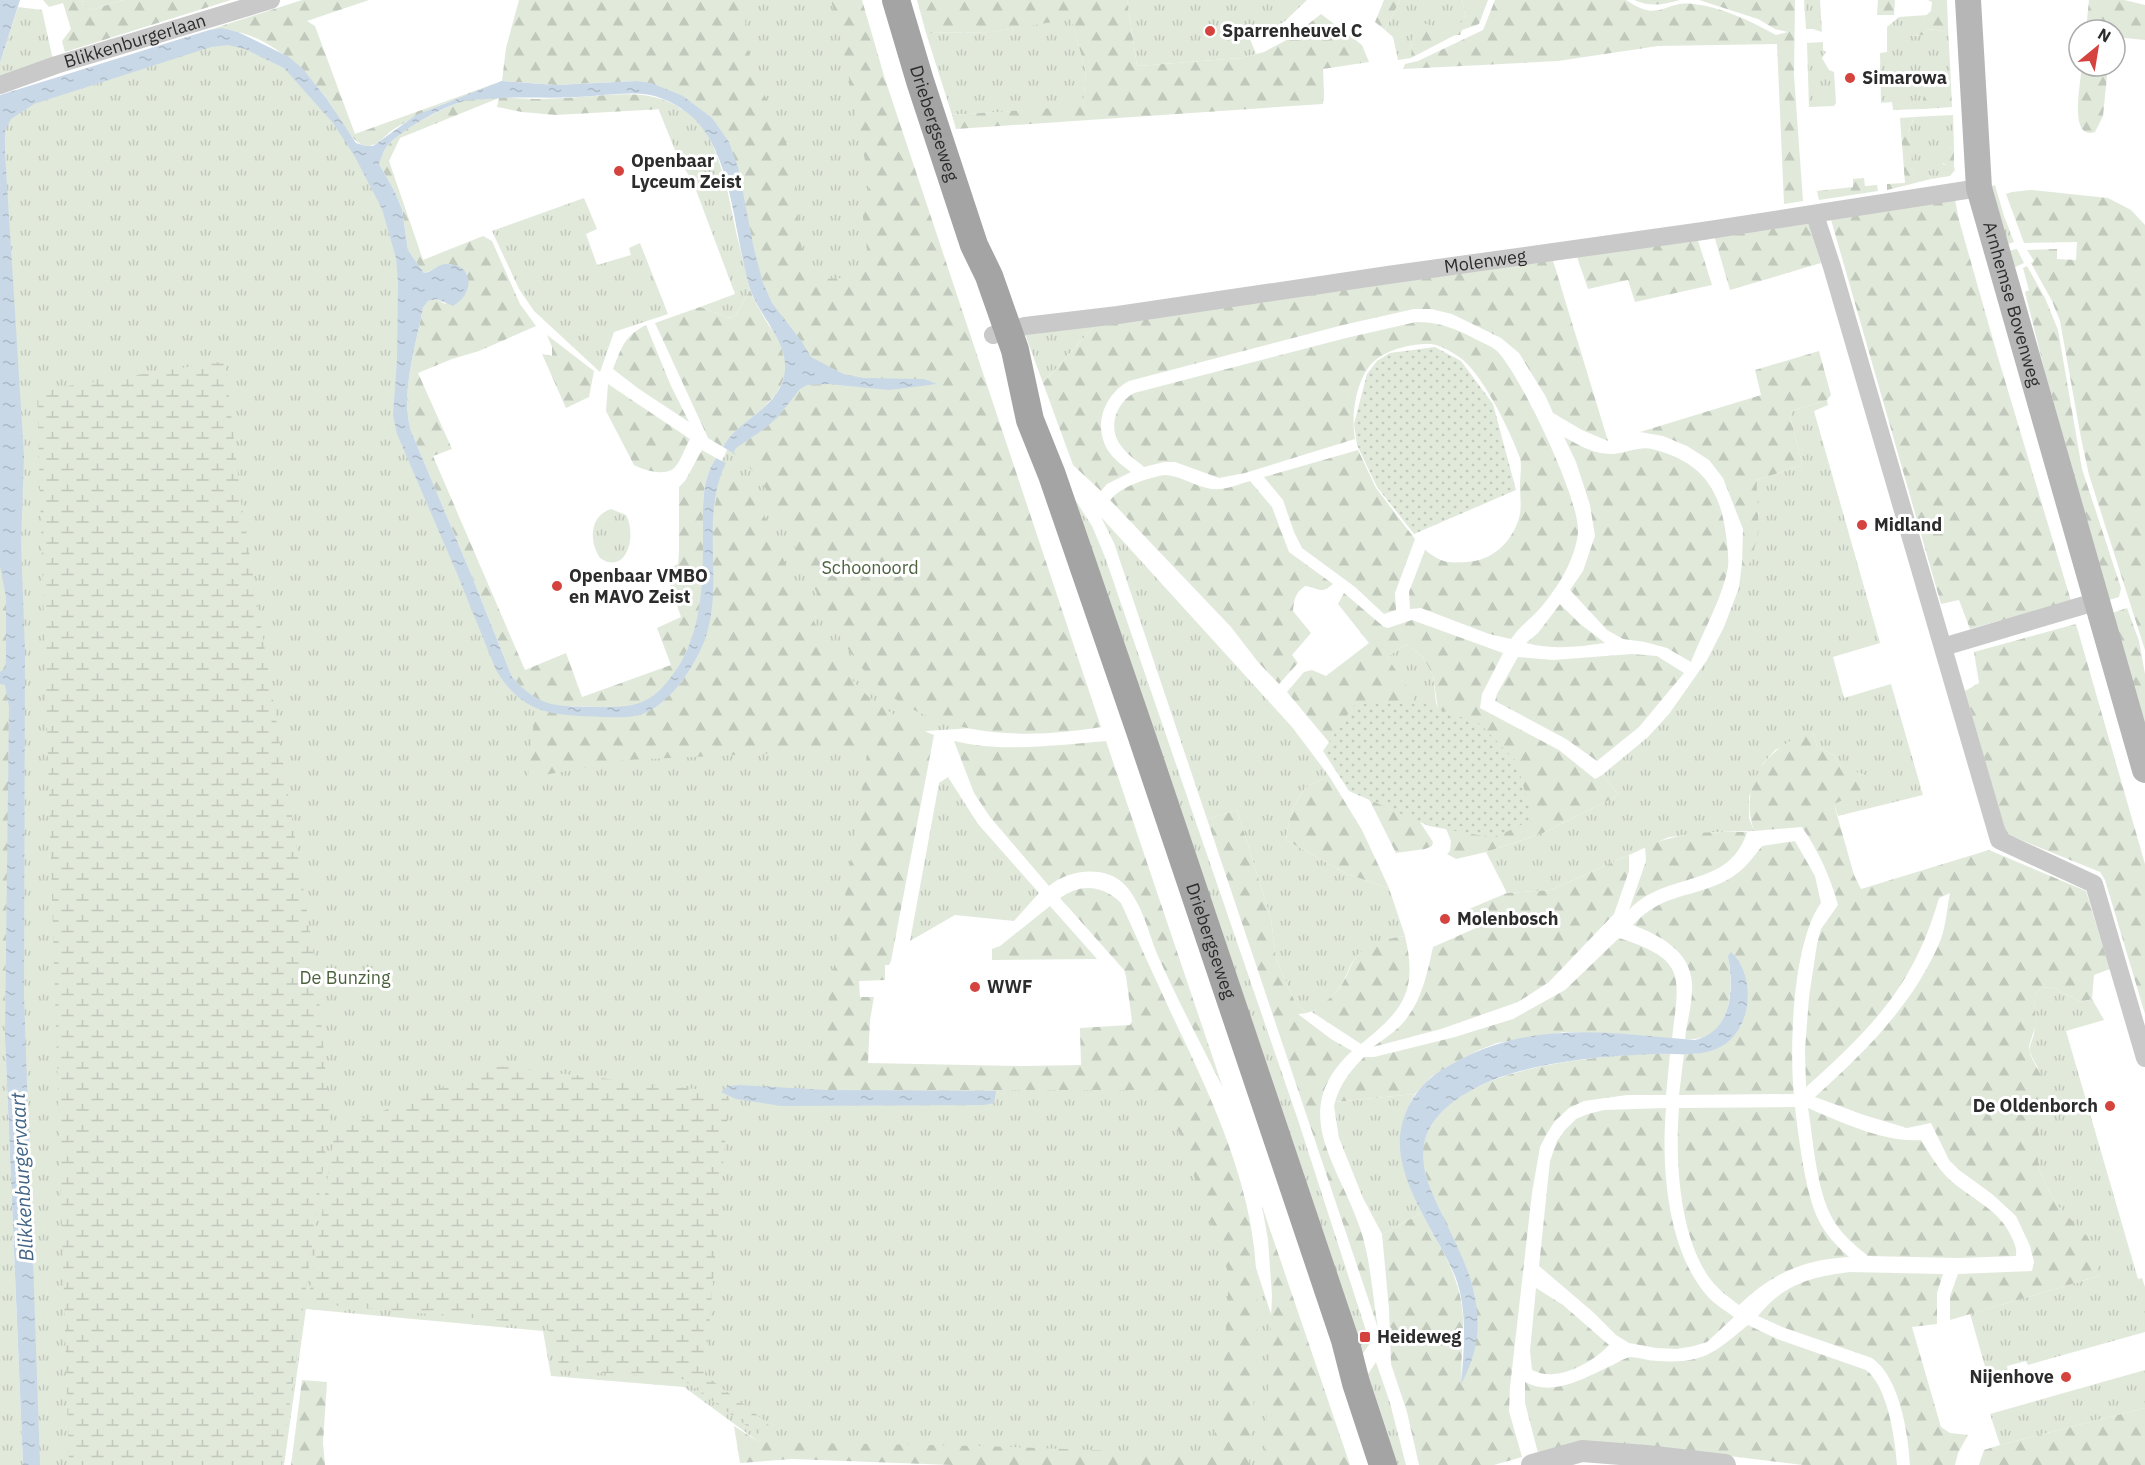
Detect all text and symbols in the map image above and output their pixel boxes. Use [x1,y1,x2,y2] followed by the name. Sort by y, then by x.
[61,8,209,73] street label: Blikkenburgerlaan
[2067,18,2127,78] north arrow
[1222,19,1363,42] place label: Sparrenheuvel C
[2094,23,2115,47] text: N
[1203,24,1217,38] marker: Sparrenheuvel C
[905,62,964,185] street label: Driebergseweg
[1862,66,1947,89] place label: Simarowa
[1843,71,1857,85] marker: Simarowa
[631,149,742,193] place label: Openbaar Lyceum Zeist
[612,164,626,178] marker: Openbaar Lyceum Zeist
[1978,219,2047,390] street label: Arnhemse Bovenweg
[1443,244,1528,278] street label: Molenweg
[1874,513,1942,536] place label: Midland
[1855,518,1869,532] marker: Midland
[821,556,919,579] park label: Schoonoord
[569,564,708,608] place label: Openbaar VMBO en MAVO Zeist
[550,579,564,593] marker: Openbaar VMBO en MAVO Zeist
[1181,880,1241,1002] street label: Driebergseweg
[1457,907,1558,930] place label: Molenbosch
[1438,912,1452,926] marker: Molenbosch
[300,966,391,989] park label: De Bunzing
[987,975,1033,998] place label: WWF
[968,980,982,994] marker: WWF
[4,1091,39,1262] water label: Blikkenburgervaart
[1973,1094,2098,1117] place label: De Oldenborch
[2103,1099,2117,1113] marker: De Oldenborch
[1377,1325,1461,1348] place label: Heideweg
[1358,1330,1372,1344] marker: Heideweg
[1969,1365,2054,1388] place label: Nijenhove
[2059,1370,2073,1384] marker: Nijenhove

